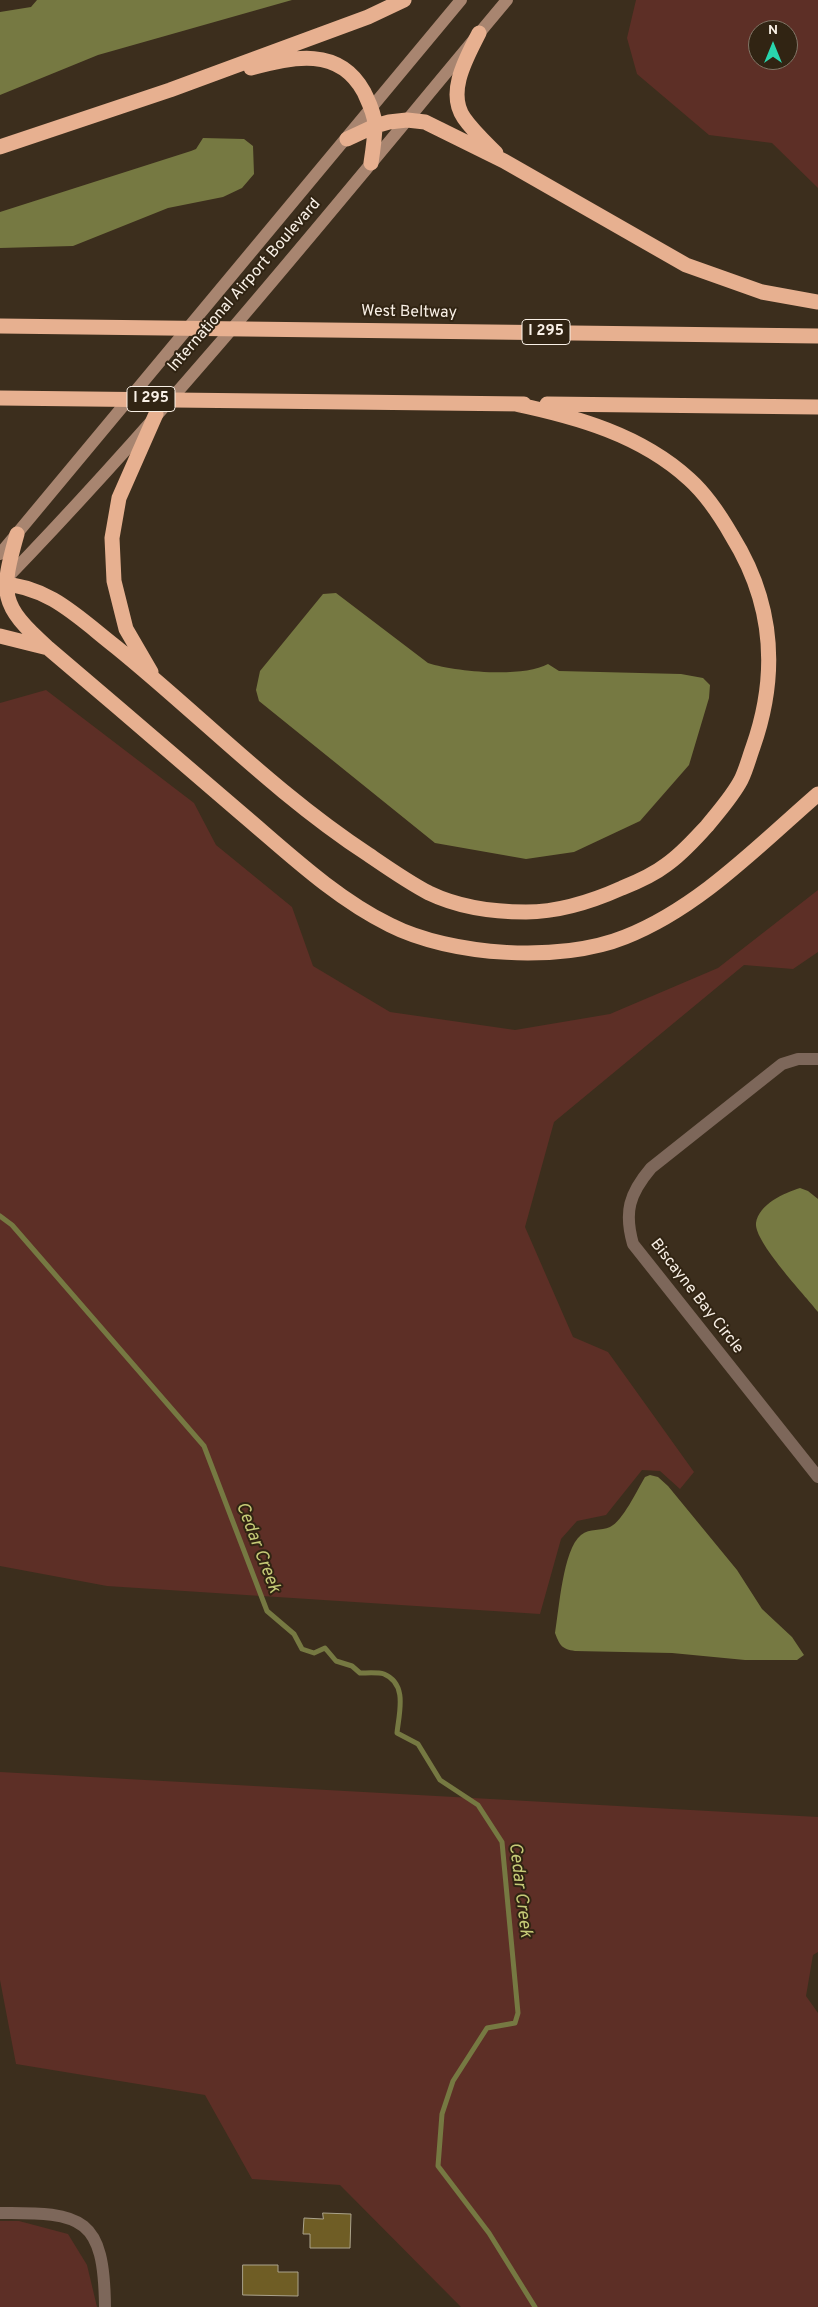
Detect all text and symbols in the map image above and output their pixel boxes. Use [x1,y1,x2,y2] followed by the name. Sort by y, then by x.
[748,20,798,70] north arrow
[768,22,778,39] text: N
[165,195,325,377] street label: International Airport Boulevard
[361,303,457,323] street label: West Beltway
[522,320,570,344] road number: I 295
[127,386,175,412] road number: I 295
[645,1236,747,1358] street label: Biscayne Bay Circle
[230,1499,284,1597] water label: Cedar Creek
[502,1841,536,1939] water label: Cedar Creek

